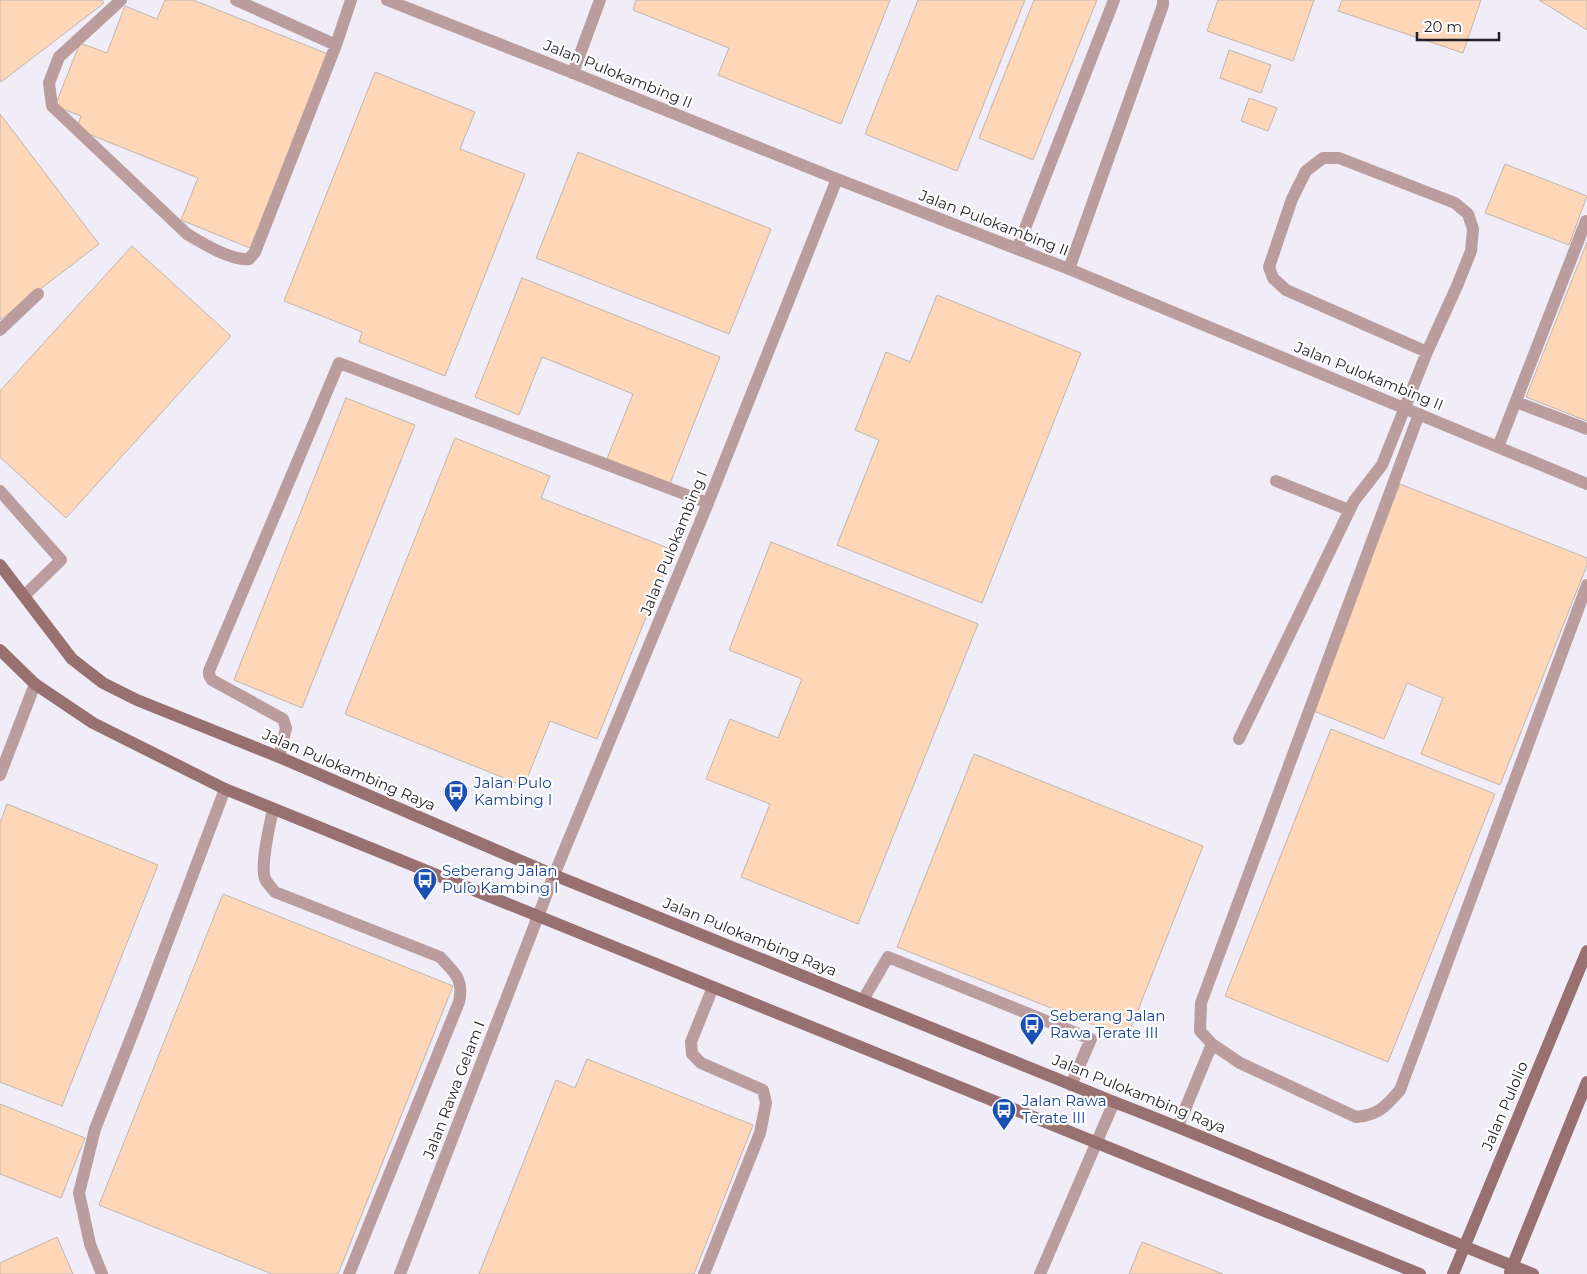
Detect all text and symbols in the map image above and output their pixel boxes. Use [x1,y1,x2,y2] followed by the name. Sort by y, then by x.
[1417,10,1500,42] scale bar
[1424,17,1462,36] text: 20 m
[540,35,695,112] street label: Jalan Pulokambing II
[916,185,1072,260] street label: Jalan Pulokambing II
[1291,337,1446,414] street label: Jalan Pulokambing II
[635,468,711,619] street label: Jalan Pulokambing I
[259,724,438,815] street label: Jalan Pulokambing Raya
[473,773,552,809] place label: Jalan Pulo Kambing I
[443,779,469,813] bus stop icon: Jalan Pulo Kambing I
[442,861,559,897] place label: Seberang Jalan Pulo Kambing I
[412,867,438,901] bus stop icon: Seberang Jalan Pulo Kambing I
[660,893,840,980] street label: Jalan Pulokambing Raya
[1050,1006,1166,1042] place label: Seberang Jalan Rawa Terate III
[1019,1012,1045,1046] bus stop icon: Seberang Jalan Rawa Terate III
[418,1018,489,1162] street label: Jalan Rawa Gelam I
[1049,1050,1229,1137] street label: Jalan Pulokambing Raya
[1477,1058,1532,1154] street label: Jalan Pulolio
[1021,1091,1107,1127] place label: Jalan Rawa Terate III
[991,1097,1017,1131] bus stop icon: Jalan Rawa Terate III

